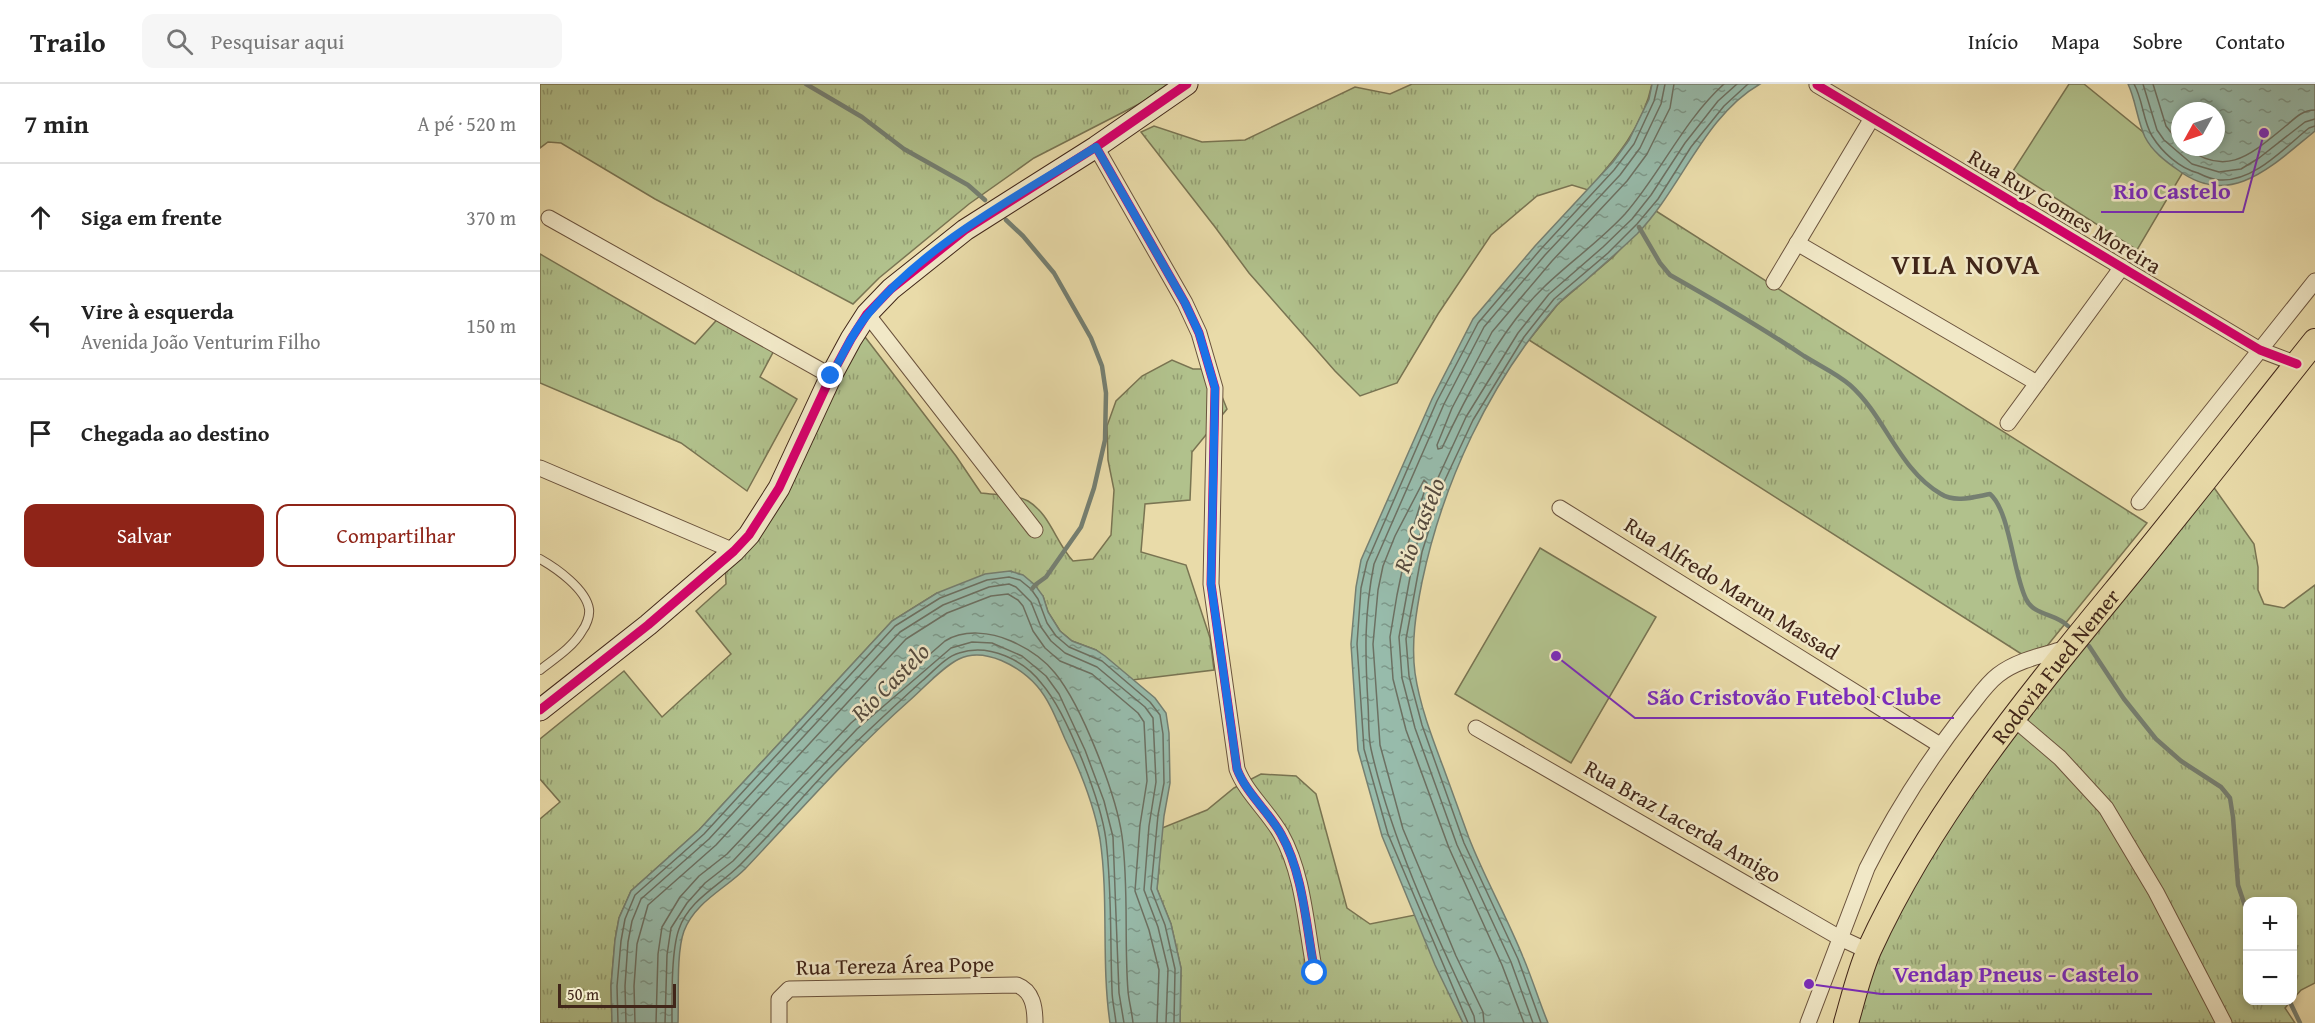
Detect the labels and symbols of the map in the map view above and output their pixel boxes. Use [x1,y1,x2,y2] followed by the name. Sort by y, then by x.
[2171,102,2225,156] north arrow
[1962,141,2168,282] street label: Rua Ruy Gomes Moreira
[2101,170,2243,212] callout: Rio Castelo
[2113,173,2231,208] text: Rio Castelo
[1891,243,2041,284] district label: VILA NOVA
[817,362,843,388] route end
[1384,472,1454,578] water label: Rio Castelo
[1618,509,1846,667] street label: Rua Alfredo Marun Massad
[1983,582,2127,751] street label: Rodovia Fued Nemer
[842,635,937,730] water label: Rio Castelo
[1635,676,1954,718] callout: São Cristovão Futebol Clube
[1647,679,1942,714] text: São Cristovão Futebol Clube
[1579,751,1787,891] street label: Rua Braz Lacerda Amigo
[796,947,994,983] street label: Rua Tereza Área Pope
[1881,952,2152,994] callout: Vendap Pneus - Castelo
[1893,956,2139,991] text: Vendap Pneus - Castelo
[1301,959,1327,985] route start
[558,981,676,1008] scale bar

